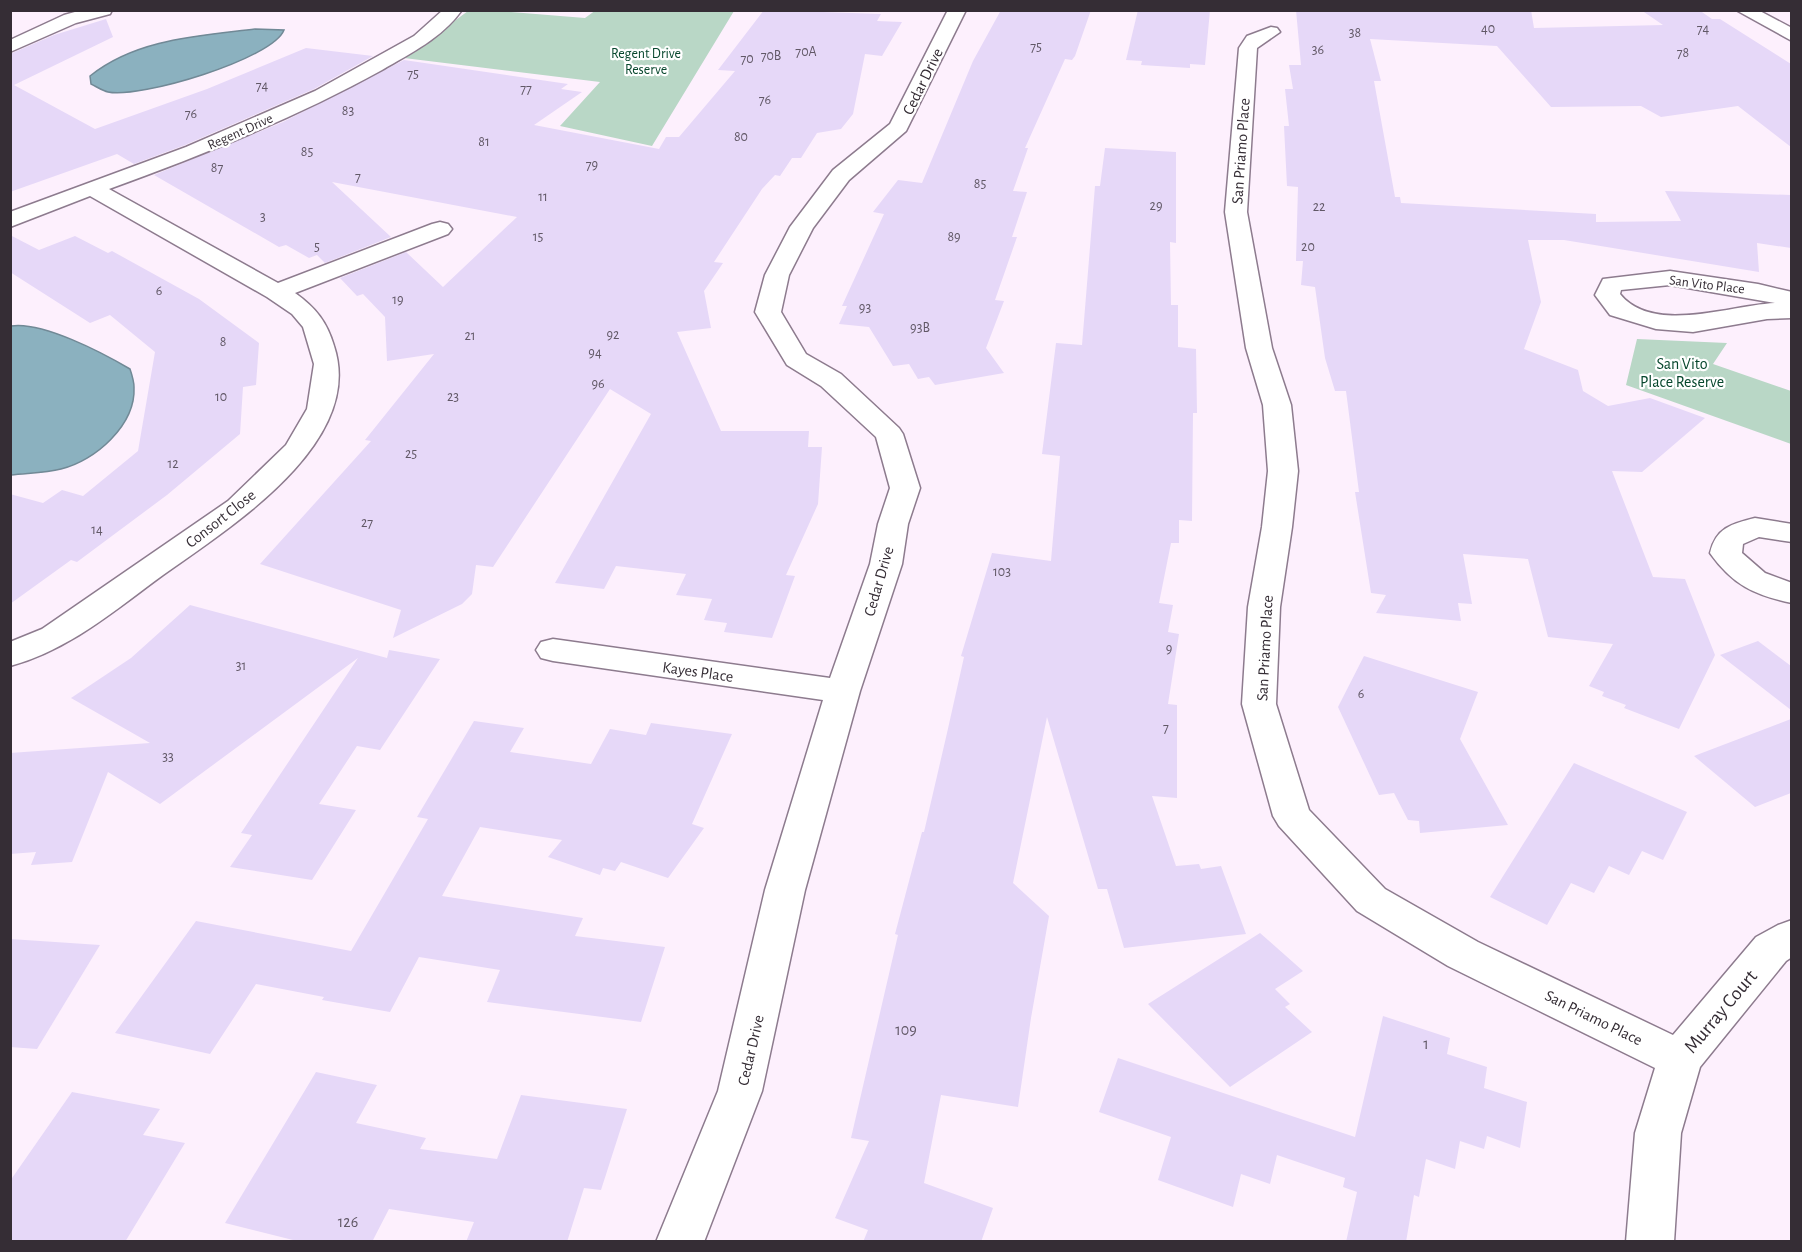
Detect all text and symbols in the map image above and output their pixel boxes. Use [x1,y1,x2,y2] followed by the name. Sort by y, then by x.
[1481,22,1495,36] house number: 40
[1697,22,1710,36] house number: 74
[1349,26,1361,40] house number: 38
[1030,40,1042,54] house number: 75
[1312,43,1324,57] house number: 36
[795,45,817,59] house number: 70A
[900,46,946,117] street label: Cedar Drive
[1677,46,1689,60] house number: 78
[611,47,681,77] park label: Regent Drive Reserve
[761,49,781,63] house number: 70B
[740,52,754,66] house number: 70
[407,67,419,81] house number: 75
[256,79,269,93] house number: 74
[520,82,532,96] house number: 77
[759,93,771,107] house number: 76
[1229,98,1253,205] street label: San Priamo Place
[342,104,354,118] house number: 83
[185,107,197,121] house number: 76
[206,111,275,153] street label: Regent Drive
[734,130,748,144] house number: 80
[478,135,490,149] house number: 81
[301,145,313,159] house number: 85
[586,158,598,172] house number: 79
[211,161,223,175] house number: 87
[355,170,361,184] house number: 7
[974,177,986,191] house number: 85
[538,190,548,204] house number: 11
[1150,199,1162,213] house number: 29
[1313,200,1325,214] house number: 22
[260,210,266,224] house number: 3
[533,230,543,244] house number: 15
[947,230,961,244] house number: 89
[314,240,320,254] house number: 5
[1301,240,1315,254] house number: 20
[1668,273,1745,297] street label: San Vito Place
[156,284,162,298] house number: 6
[392,293,404,307] house number: 19
[859,301,871,315] house number: 93
[910,321,930,335] house number: 93B
[607,328,619,342] house number: 92
[464,329,476,343] house number: 21
[220,335,226,349] house number: 8
[588,346,602,360] house number: 94
[1640,356,1724,390] park label: San Vito Place Reserve
[591,377,605,391] house number: 96
[215,390,227,404] house number: 10
[447,390,459,404] house number: 23
[405,447,417,461] house number: 25
[167,457,179,471] house number: 12
[183,487,259,551] street label: Consort Close
[361,516,373,530] house number: 27
[91,523,103,537] house number: 14
[861,544,897,618] street label: Cedar Drive
[993,565,1011,579] house number: 103
[1254,595,1276,702] street label: San Priamo Place
[1166,642,1172,656] house number: 9
[236,659,246,673] house number: 31
[661,659,734,686] street label: Kayes Place
[1358,687,1364,701] house number: 6
[1163,721,1169,735] house number: 7
[162,750,174,764] house number: 33
[1680,966,1761,1057] street label: Murray Court
[1542,987,1645,1048] street label: San Priamo Place
[735,1013,767,1087] street label: Cedar Drive
[895,1022,917,1038] house number: 109
[1423,1036,1429,1052] house number: 1
[338,1214,358,1230] house number: 126

